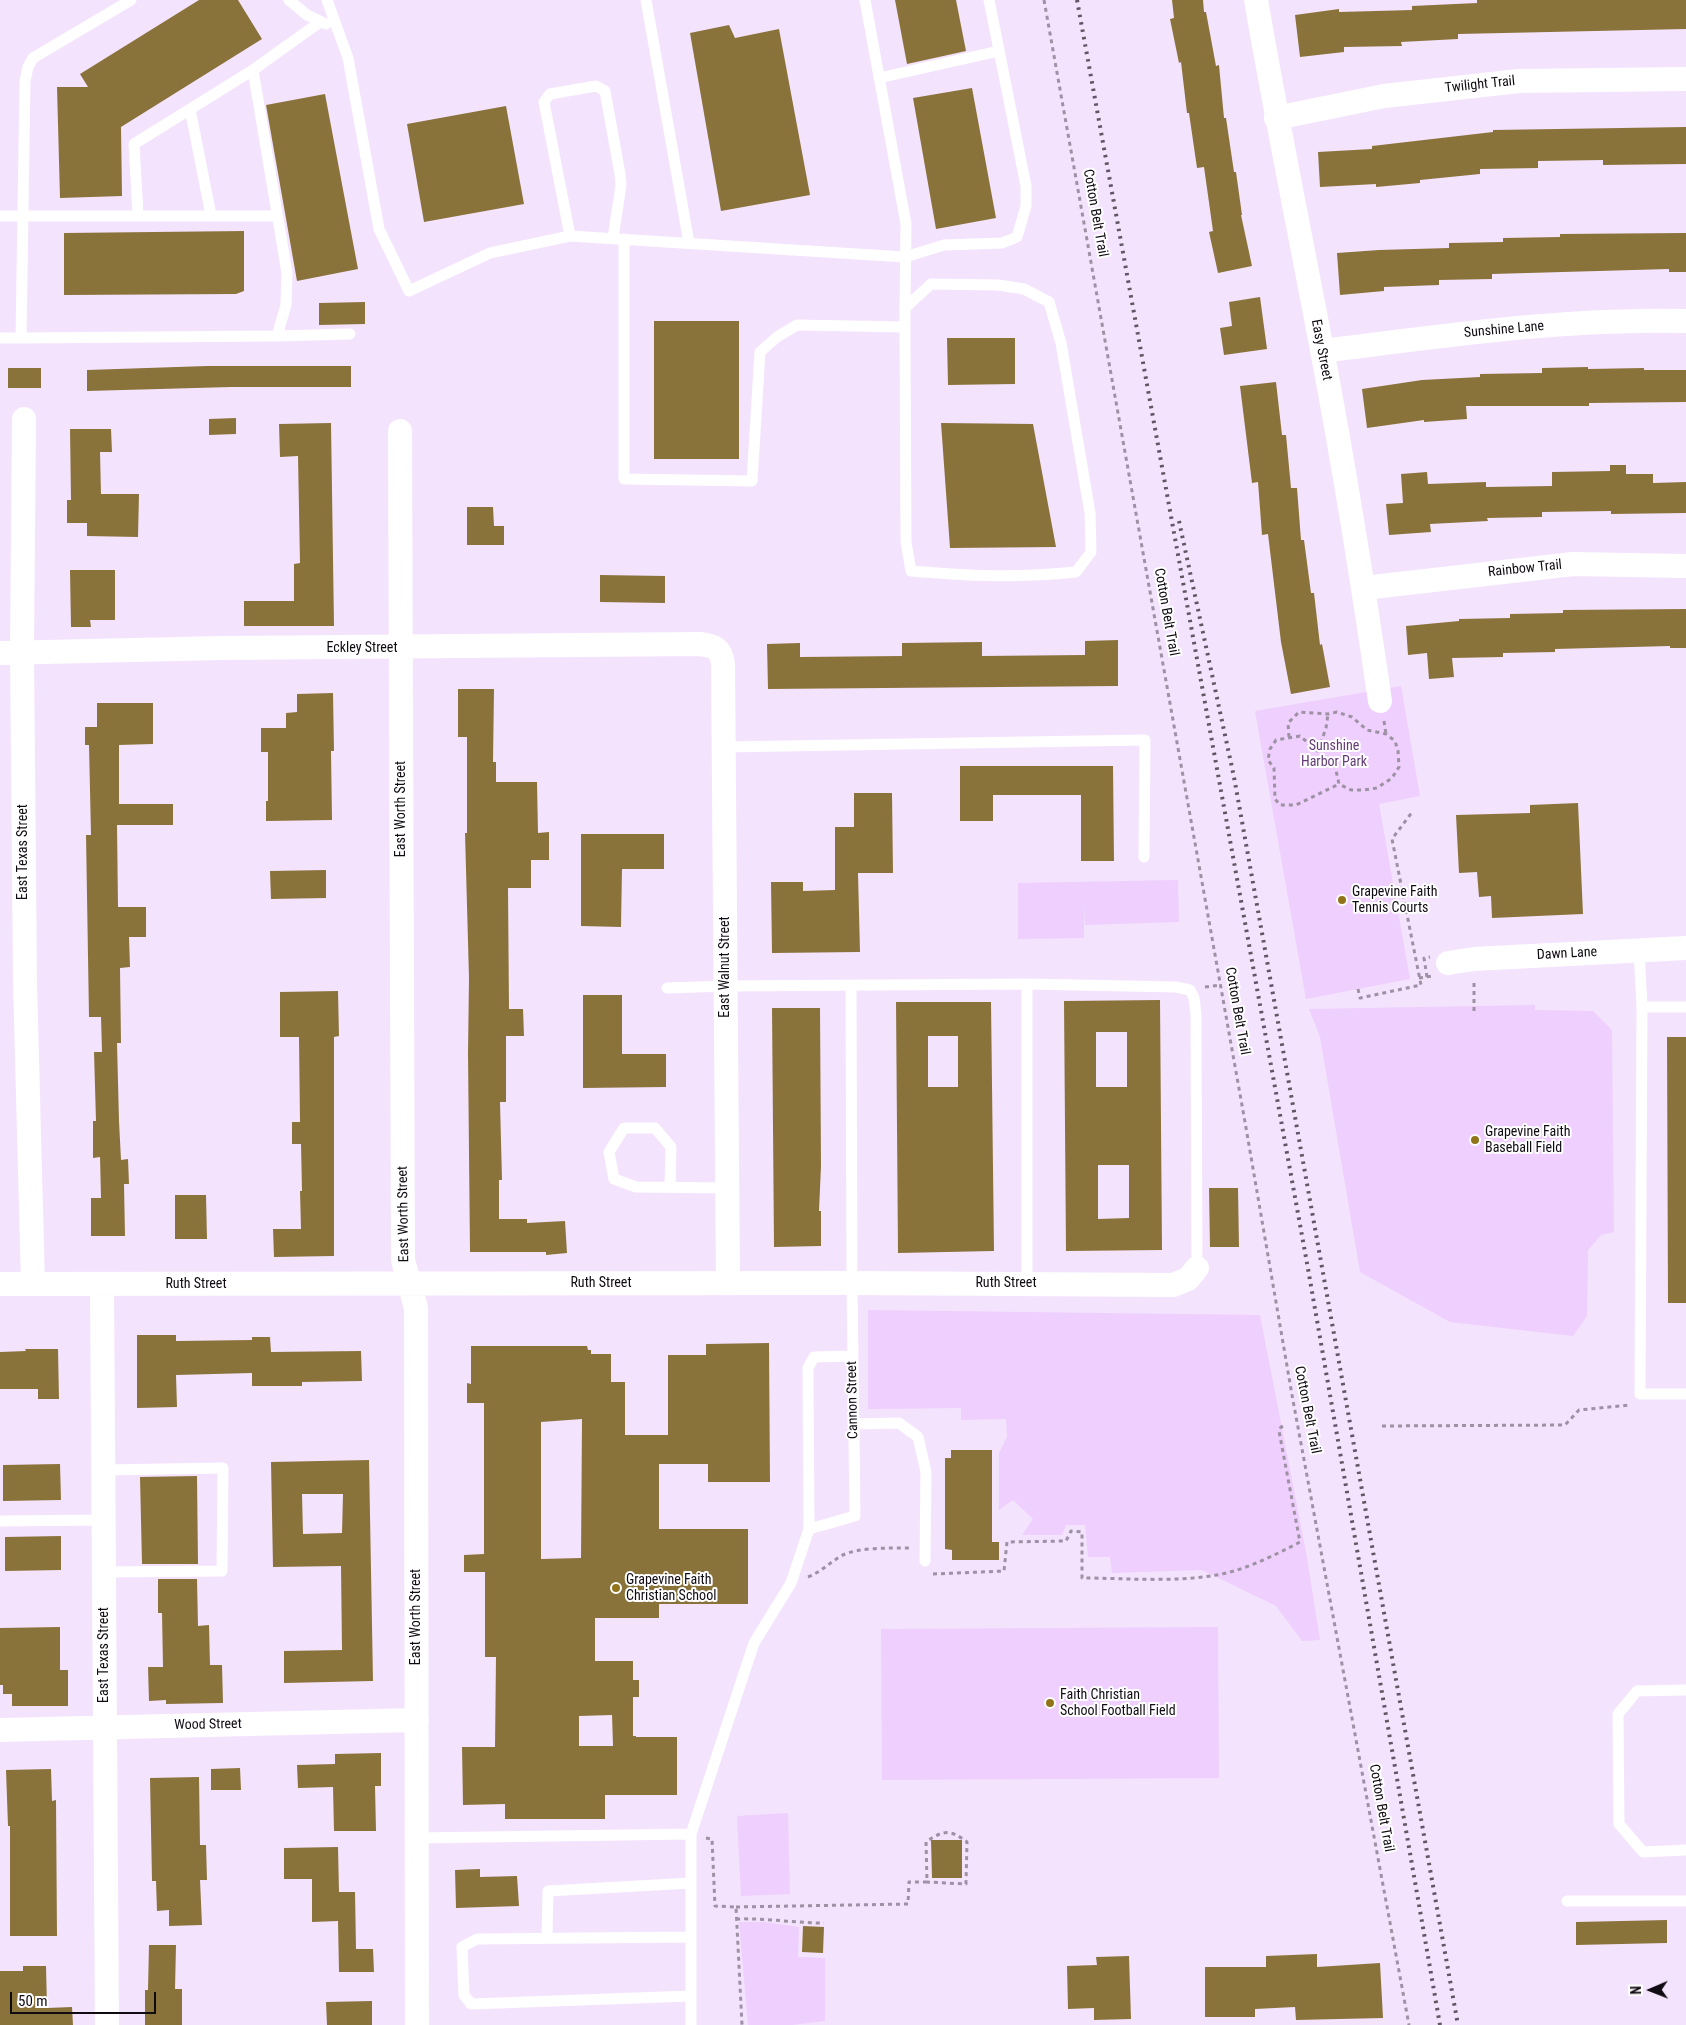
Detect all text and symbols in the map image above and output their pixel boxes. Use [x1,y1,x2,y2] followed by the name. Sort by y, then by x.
[1444,73,1516,97] street label: Twilight Trail
[1079,168,1111,258] street label: Cotton Belt Trail
[1307,318,1335,382] street label: Easy Street
[1463,318,1545,342] street label: Sunshine Lane
[1487,557,1563,581] street label: Rainbow Trail
[1150,567,1182,657] street label: Cotton Belt Trail
[326,640,398,656] street label: Eckley Street
[1301,738,1367,770] park label: Sunshine Harbor Park
[393,761,409,857] street label: East Worth Street
[15,804,31,900] street label: East Texas Street
[1352,884,1437,916] place label: Grapevine Faith Tennis Courts
[1336,894,1348,906] marker: Grapevine Faith Tennis Courts
[717,916,733,1018] street label: East Walnut Street
[1536,944,1598,964] street label: Dawn Lane
[1221,966,1253,1056] street label: Cotton Belt Trail
[1485,1124,1570,1156] place label: Grapevine Faith Baseball Field
[1469,1134,1481,1146] marker: Grapevine Faith Baseball Field
[395,1166,413,1262] street label: East Worth Street
[570,1275,632,1291] street label: Ruth Street
[975,1275,1037,1291] street label: Ruth Street
[165,1276,227,1292] street label: Ruth Street
[844,1361,862,1439] street label: Cannon Street
[1290,1365,1324,1455] street label: Cotton Belt Trail
[408,1569,424,1665] street label: East Worth Street
[626,1572,716,1604] place label: Grapevine Faith Christian School
[610,1582,622,1594] marker: Grapevine Faith Christian School
[96,1607,112,1703] street label: East Texas Street
[1060,1687,1176,1720] place label: Faith Christian School Football Field
[1044,1697,1056,1709] marker: Faith Christian School Football Field
[174,1716,242,1734] street label: Wood Street
[1365,1763,1397,1853] street label: Cotton Belt Trail
[1626,1965,1676,2015] north arrow
[12,1982,159,2014] scale bar
[1628,1986,1644,1995] text: N
[18,1992,48,2010] text: 50 m

